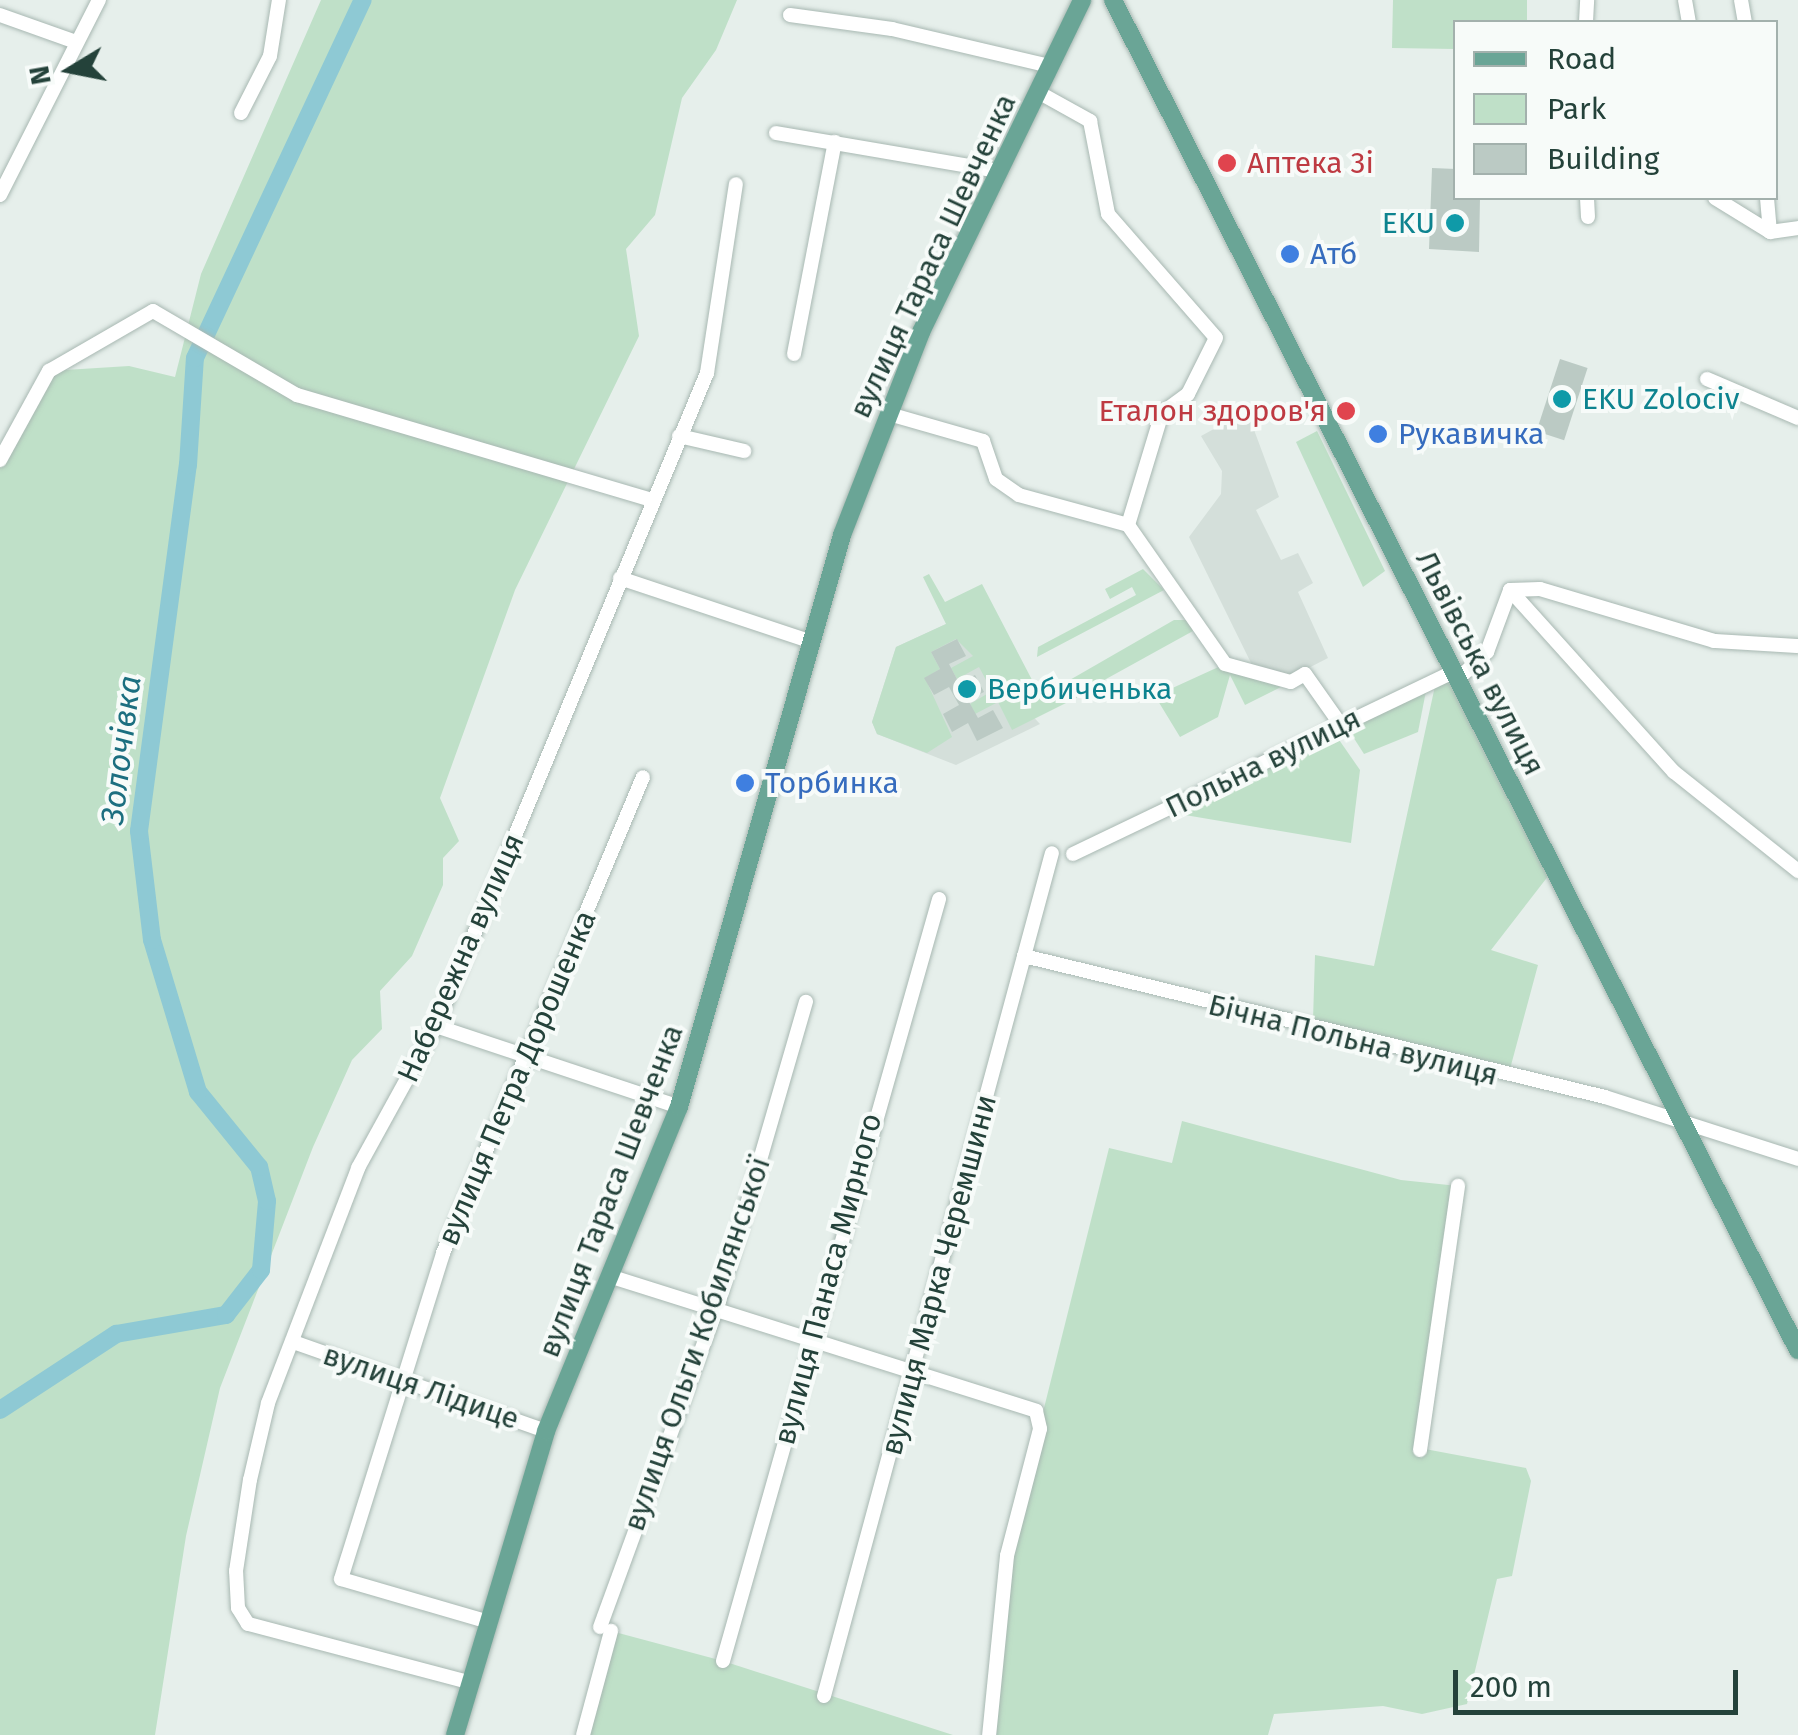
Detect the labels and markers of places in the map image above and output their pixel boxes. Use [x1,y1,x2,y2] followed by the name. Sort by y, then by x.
[1247,145,1374,181] place label: Аптека 3і
[1216,152,1238,174] marker: Аптека 3і
[1382,205,1435,241] place label: EKU
[1444,212,1466,234] marker: EKU
[1310,236,1357,272] place label: Атб
[1279,243,1301,265] marker: Атб
[1582,381,1740,417] place label: EKU Zolociv
[1551,388,1573,410] marker: EKU Zolociv
[1098,393,1326,429] place label: Еталон здоров'я
[1335,400,1357,422] marker: Еталон здоров'я
[1398,416,1544,452] place label: Рукавичка
[1367,423,1389,445] marker: Рукавичка
[987,671,1172,707] place label: Вербиченька
[956,678,978,700] marker: Вербиченька
[765,765,899,801] place label: Торбинка
[734,772,756,794] marker: Торбинка

